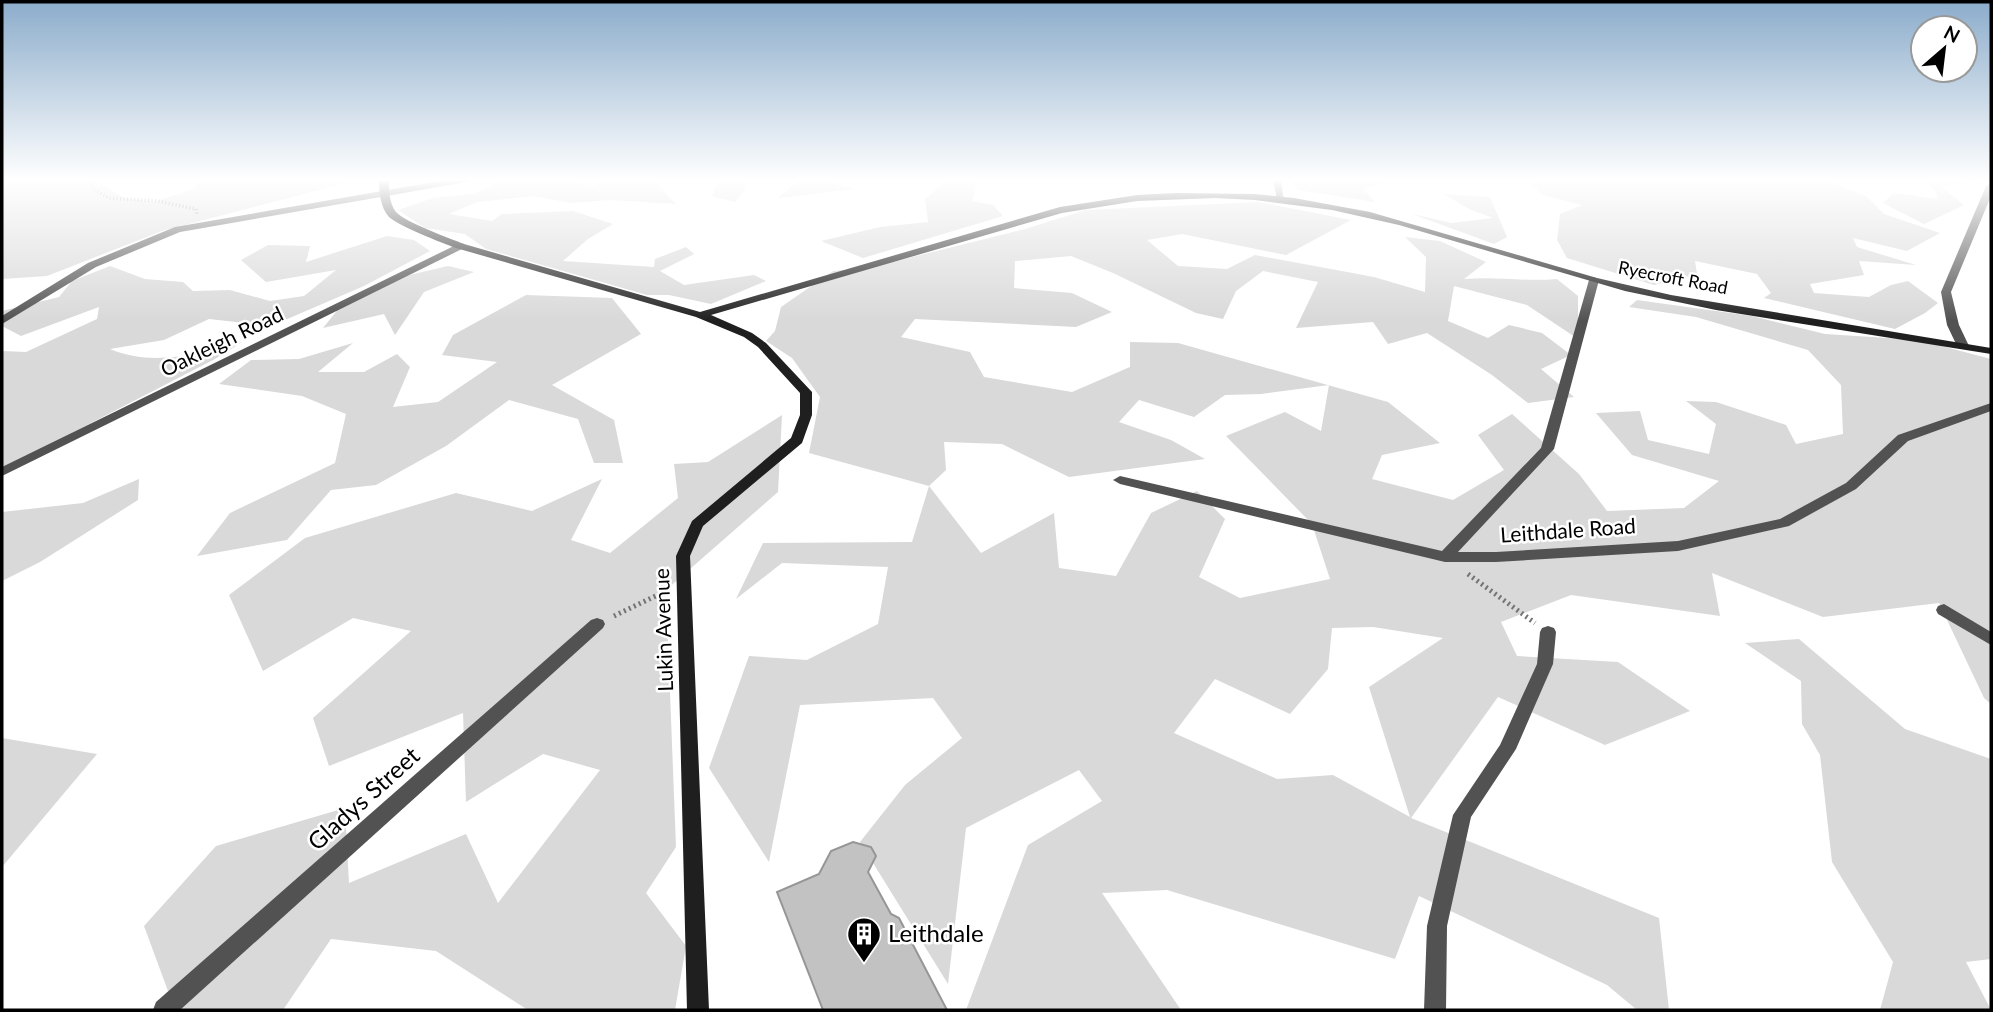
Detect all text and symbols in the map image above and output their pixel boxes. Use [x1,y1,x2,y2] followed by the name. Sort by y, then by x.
[1909,14,1979,84] north arrow
[1940,20,1964,47] text: N
[1617,256,1730,298] street label: Ryecroft Road
[156,300,287,381] street label: Oakleigh Road
[1499,512,1636,547] street label: Leithdale Road
[648,568,677,692] street label: Lukin Avenue
[301,740,425,856] street label: Gladys Street
[845,915,883,964] building icon: Leithdale
[888,918,984,947] place label: Leithdale

